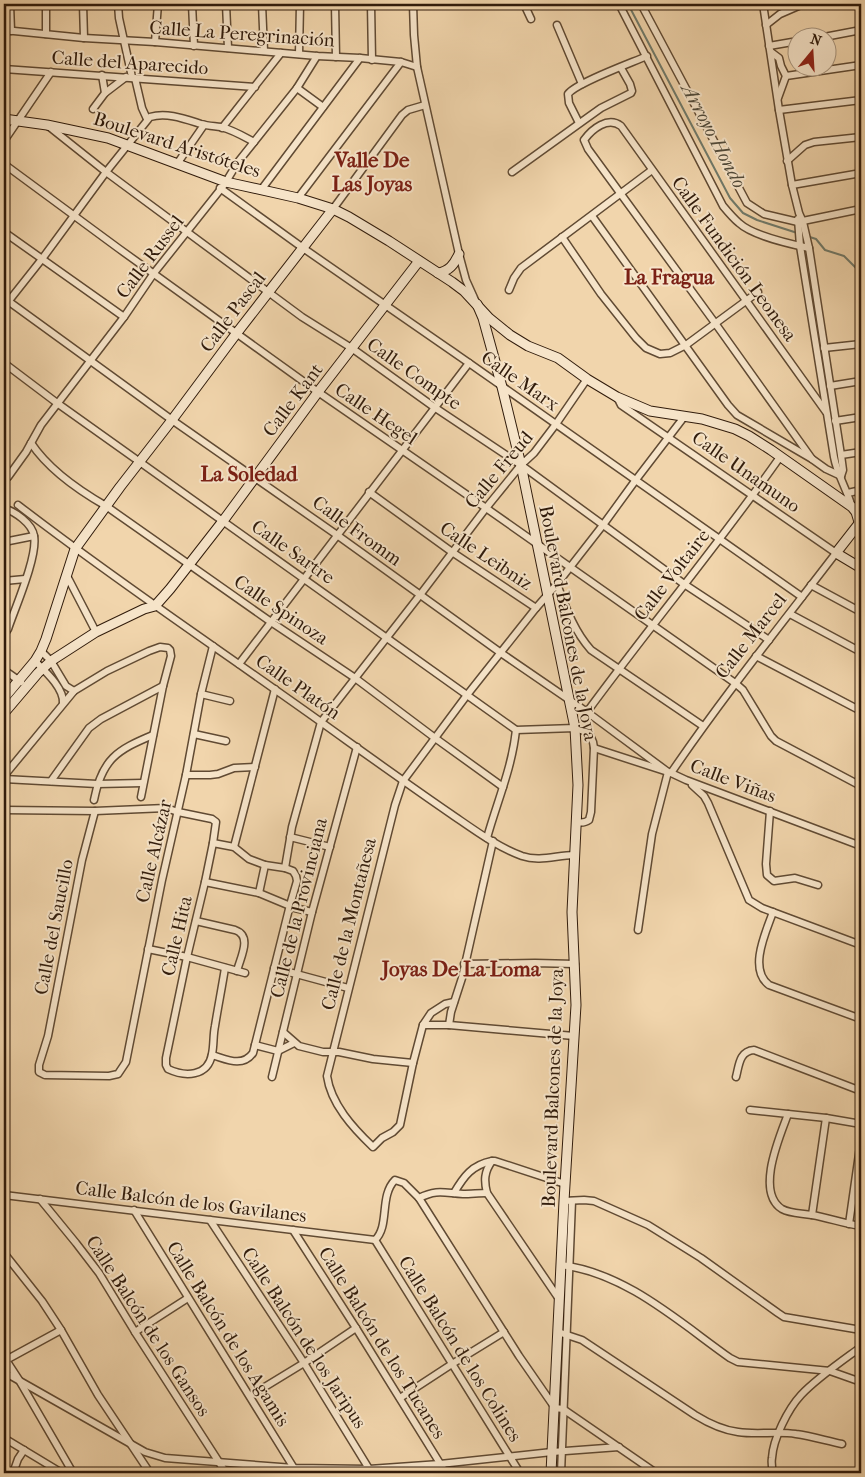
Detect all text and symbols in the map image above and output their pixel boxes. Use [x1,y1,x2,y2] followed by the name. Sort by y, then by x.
[149,17,335,51] street label: Calle La Peregrinación
[788,28,838,78] north arrow
[808,30,824,50] text: N
[51,47,209,79] street label: Calle del Aparecido
[675,77,751,192] water label: Arroyo Hondo
[91,108,263,182] street label: Boulevard Aristóteles
[332,148,413,196] district label: Valle De Las Joyas
[667,172,801,346] street label: Calle Fundición Leonesa
[112,211,188,303] street label: Calle Russel
[624,265,715,289] district label: La Fragua
[196,267,270,357] street label: Calle Pascal
[363,333,465,415] street label: Calle Compte
[477,346,563,416] street label: Calle Marx
[258,359,328,441] street label: Calle Kant
[331,378,421,450] street label: Calle Hegel
[460,426,538,513] street label: Calle Freud
[688,427,805,518] street label: Calle Unamuno
[201,462,298,486] district label: La Soledad
[308,491,406,571] street label: Calle Fromm
[534,503,602,743] street label: Boulevard Balcones de la Joya
[247,515,339,589] street label: Calle Sartre
[436,517,536,595] street label: Calle Leibniz
[630,525,714,625] street label: Calle Voltaire
[230,570,332,650] street label: Calle Spinoza
[711,589,791,683] street label: Calle Marcel
[251,650,345,724] street label: Calle Platón
[687,755,779,807] street label: Calle Viñas
[131,796,177,905] street label: Calle Alcázar
[266,816,332,1000] street label: Calle de la Provinciana
[317,835,381,1012] street label: Calle de la Montañesa
[30,857,78,997] street label: Calle del Saucillo
[157,894,197,978] street label: Calle Hita
[380,957,542,981] district label: Joyas De La Loma
[538,968,568,1208] street label: Boulevard Balcones de la Joya
[74,1177,308,1227] street label: Calle Balcón de los Gavilanes
[81,1231,215,1421] street label: Calle Balcón de los Gansos
[162,1237,294,1431] street label: Calle Balcón de los Agamis
[237,1243,371,1433] street label: Calle Balcón de los Jaripus
[314,1243,450,1443] street label: Calle Balcón de los Tucanes
[394,1252,526,1446] street label: Calle Balcón de los Colines

